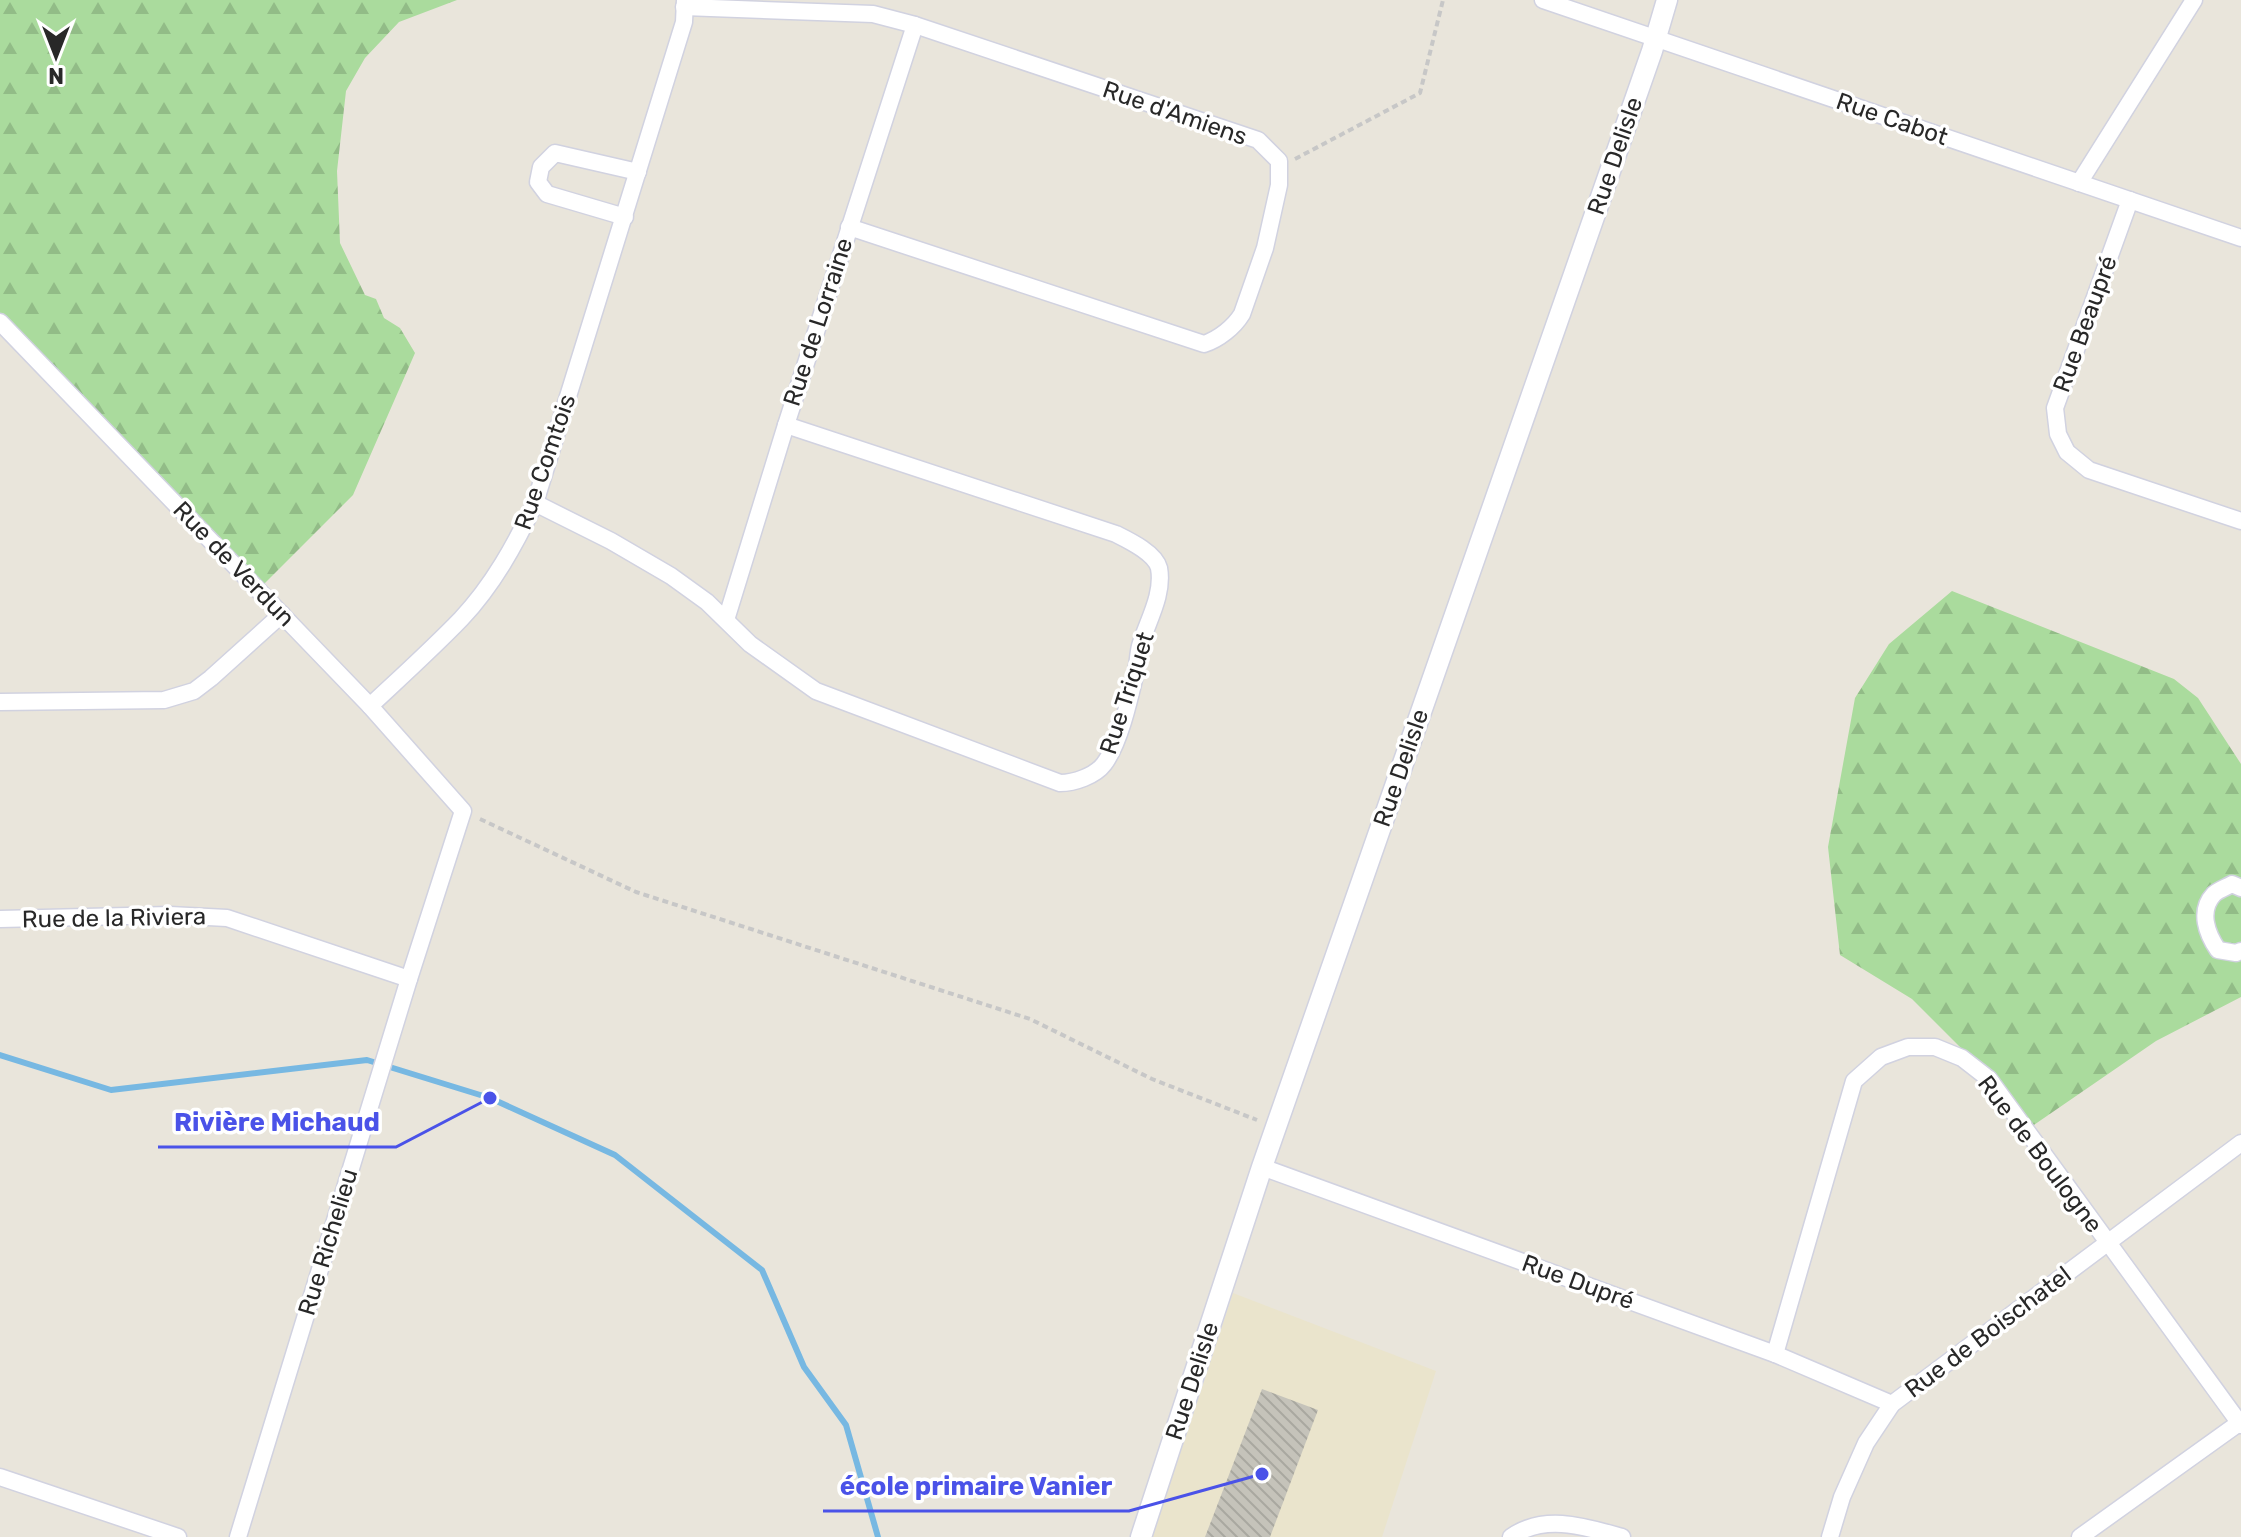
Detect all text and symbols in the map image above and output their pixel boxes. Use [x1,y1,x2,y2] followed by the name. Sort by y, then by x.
[16,16,96,96] north arrow
[48,62,64,89] text: N
[1099,75,1251,151] street label: Rue d'Amiens
[1833,87,1951,151] street label: Rue Cabot
[1582,93,1648,219] street label: Rue Delisle
[778,234,858,410] street label: Rue de Lorraine
[2047,252,2123,396] street label: Rue Beaupré
[509,390,581,534] street label: Rue Comtois
[167,496,301,632] street label: Rue de Verdun
[1094,628,1160,758] street label: Rue Triquet
[1368,705,1434,831] street label: Rue Delisle
[22,902,206,934] street label: Rue de la Riviera
[1972,1070,2108,1238] street label: Rue de Boulogne
[158,1097,396,1147] callout: Rivière Michaud
[174,1107,380,1138] text: Rivière Michaud
[292,1165,364,1319] street label: Rue Richelieu
[1518,1249,1638,1315] street label: Rue Dupré
[1899,1260,2077,1404] street label: Rue de Boischatel
[1160,1318,1224,1444] street label: Rue Delisle
[823,1461,1129,1511] callout: école primaire Vanier
[840,1471,1112,1502] text: école primaire Vanier

